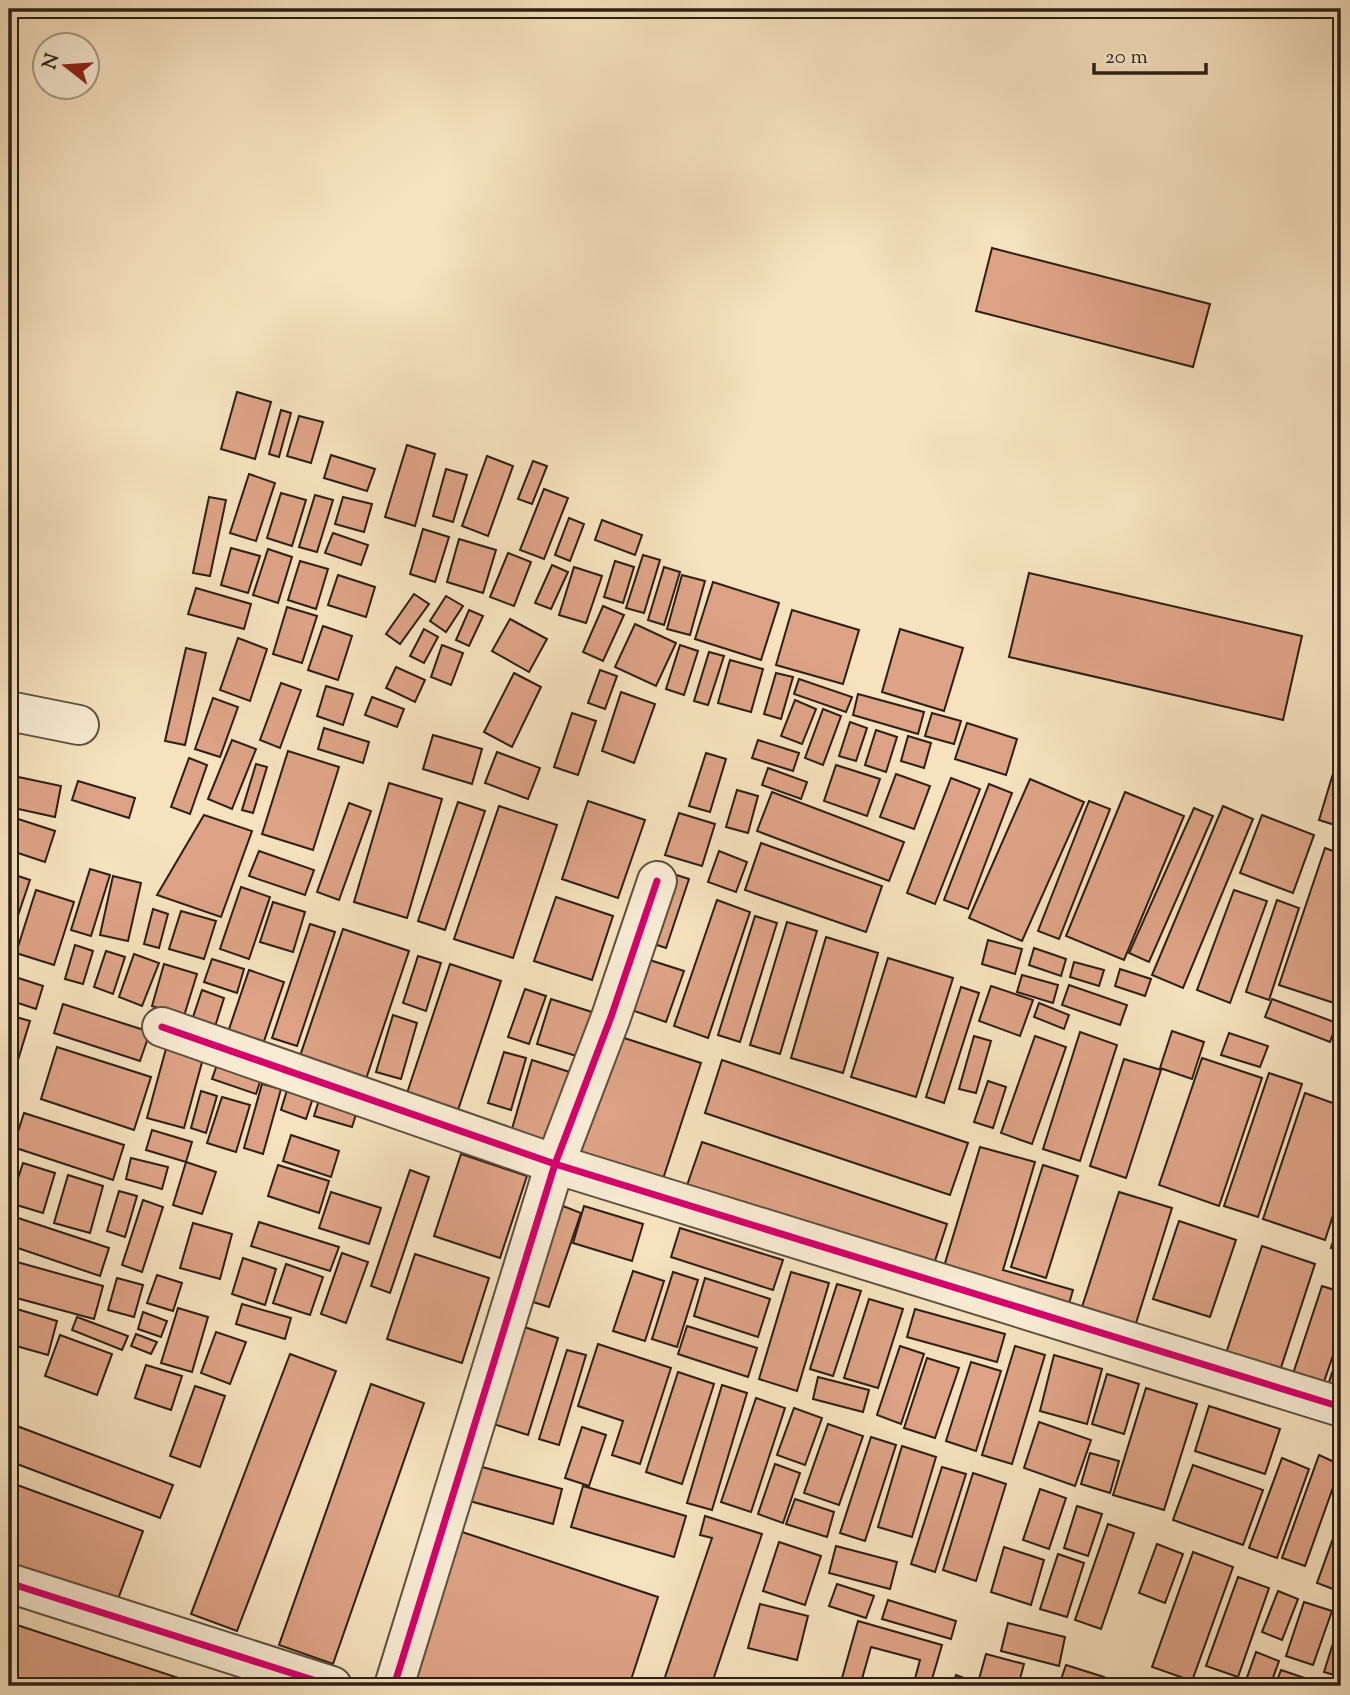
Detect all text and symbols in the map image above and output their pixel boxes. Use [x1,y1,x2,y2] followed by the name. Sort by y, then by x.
[32,32,102,102] north arrow
[1094,32,1206,76] scale bar
[1105,43,1148,73] text: 20 m
[37,51,67,73] text: N

